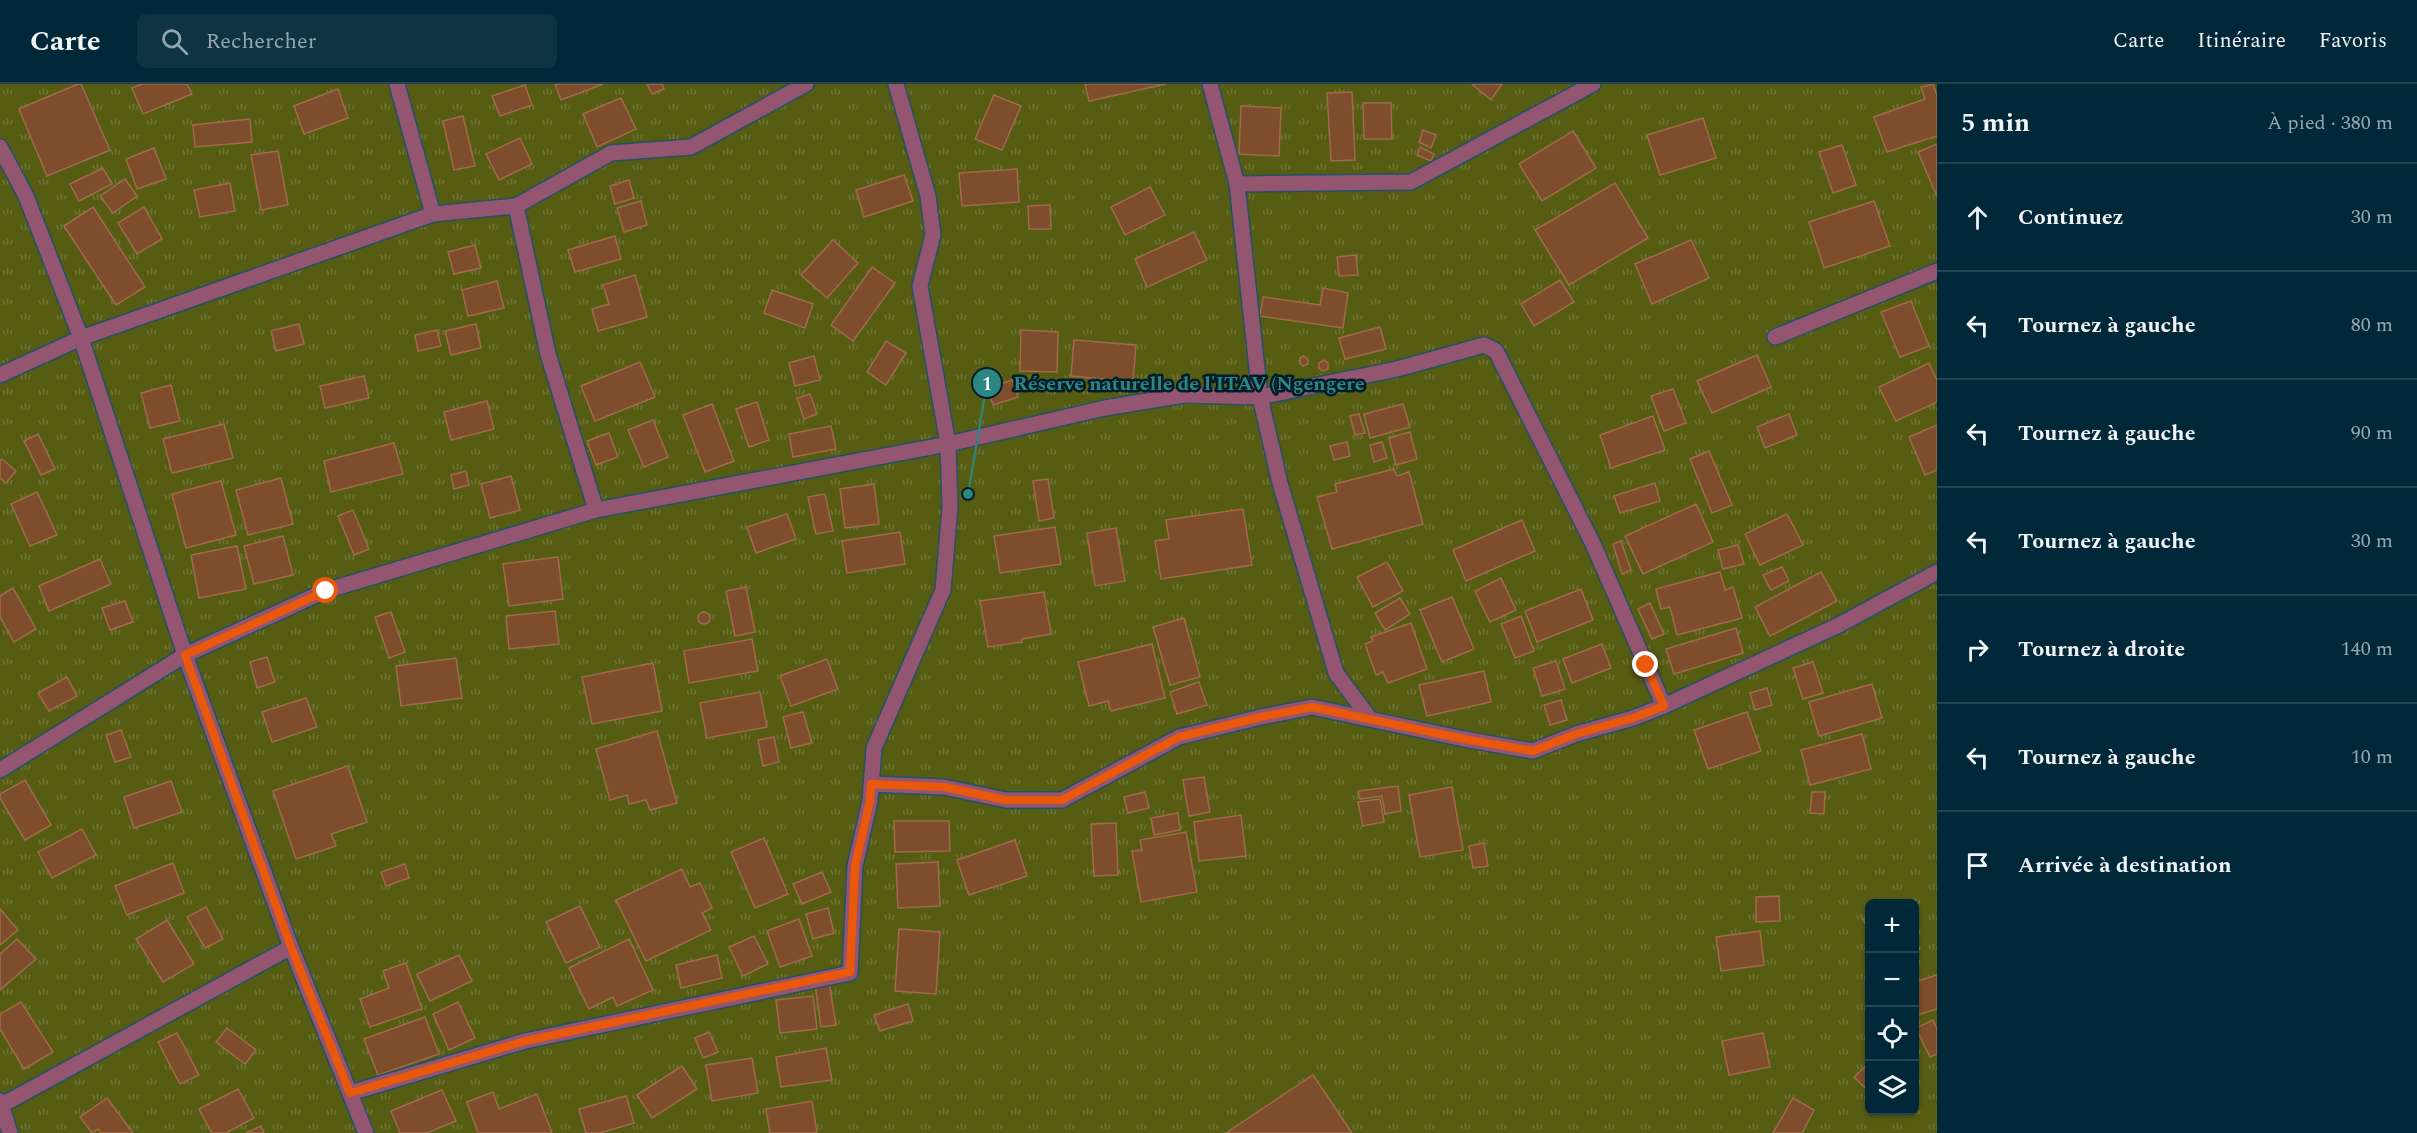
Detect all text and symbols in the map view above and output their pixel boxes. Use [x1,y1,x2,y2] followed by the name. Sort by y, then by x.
[137,14,557,68] search box
[30,20,101,63] text: Carte
[158,25,191,58] icon: search
[206,25,316,58] text: Rechercher
[2113,25,2164,57] text: Carte
[2197,25,2286,57] text: Itinéraire
[2319,25,2387,57] text: Favoris
[1961,103,2030,143] text: 5 min
[2267,108,2393,138] text: À pied · 380 m
[1961,201,1994,234] icon: ahead
[2018,201,2124,234] text: Continuez
[2351,202,2393,232] text: 30 m
[1961,309,1994,342] icon: left
[2018,309,2196,342] text: Tournez à gauche
[2351,310,2393,340] text: 80 m
[972,364,1377,402] callout: Réserve naturelle de l'ITAV (Ngengere
[1013,369,1365,399] text: Réserve naturelle de l'ITAV (Ngengere
[982,371,992,398] text: 1
[1961,417,1994,450] icon: left
[2018,417,2196,450] text: Tournez à gauche
[2351,418,2393,448] text: 90 m
[1961,525,1994,558] icon: left
[2018,525,2196,558] text: Tournez à gauche
[2351,526,2393,556] text: 30 m
[312,577,338,603] route start
[1961,633,1994,666] icon: right
[2018,633,2185,666] text: Tournez à droite
[2341,634,2393,664] text: 140 m
[1632,651,1658,677] route end
[1961,741,1994,774] icon: left
[2018,741,2196,774] text: Tournez à gauche
[2351,742,2393,772] text: 10 m
[1961,849,1994,882] icon: arrive
[2018,849,2232,882] text: Arrivée à destination
[1865,899,1919,1115] map controls
[1865,899,1919,953] button: +
[1865,953,1919,1007] button: −
[1865,1007,1919,1061] button: locate
[1865,1061,1919,1115] button: layers

